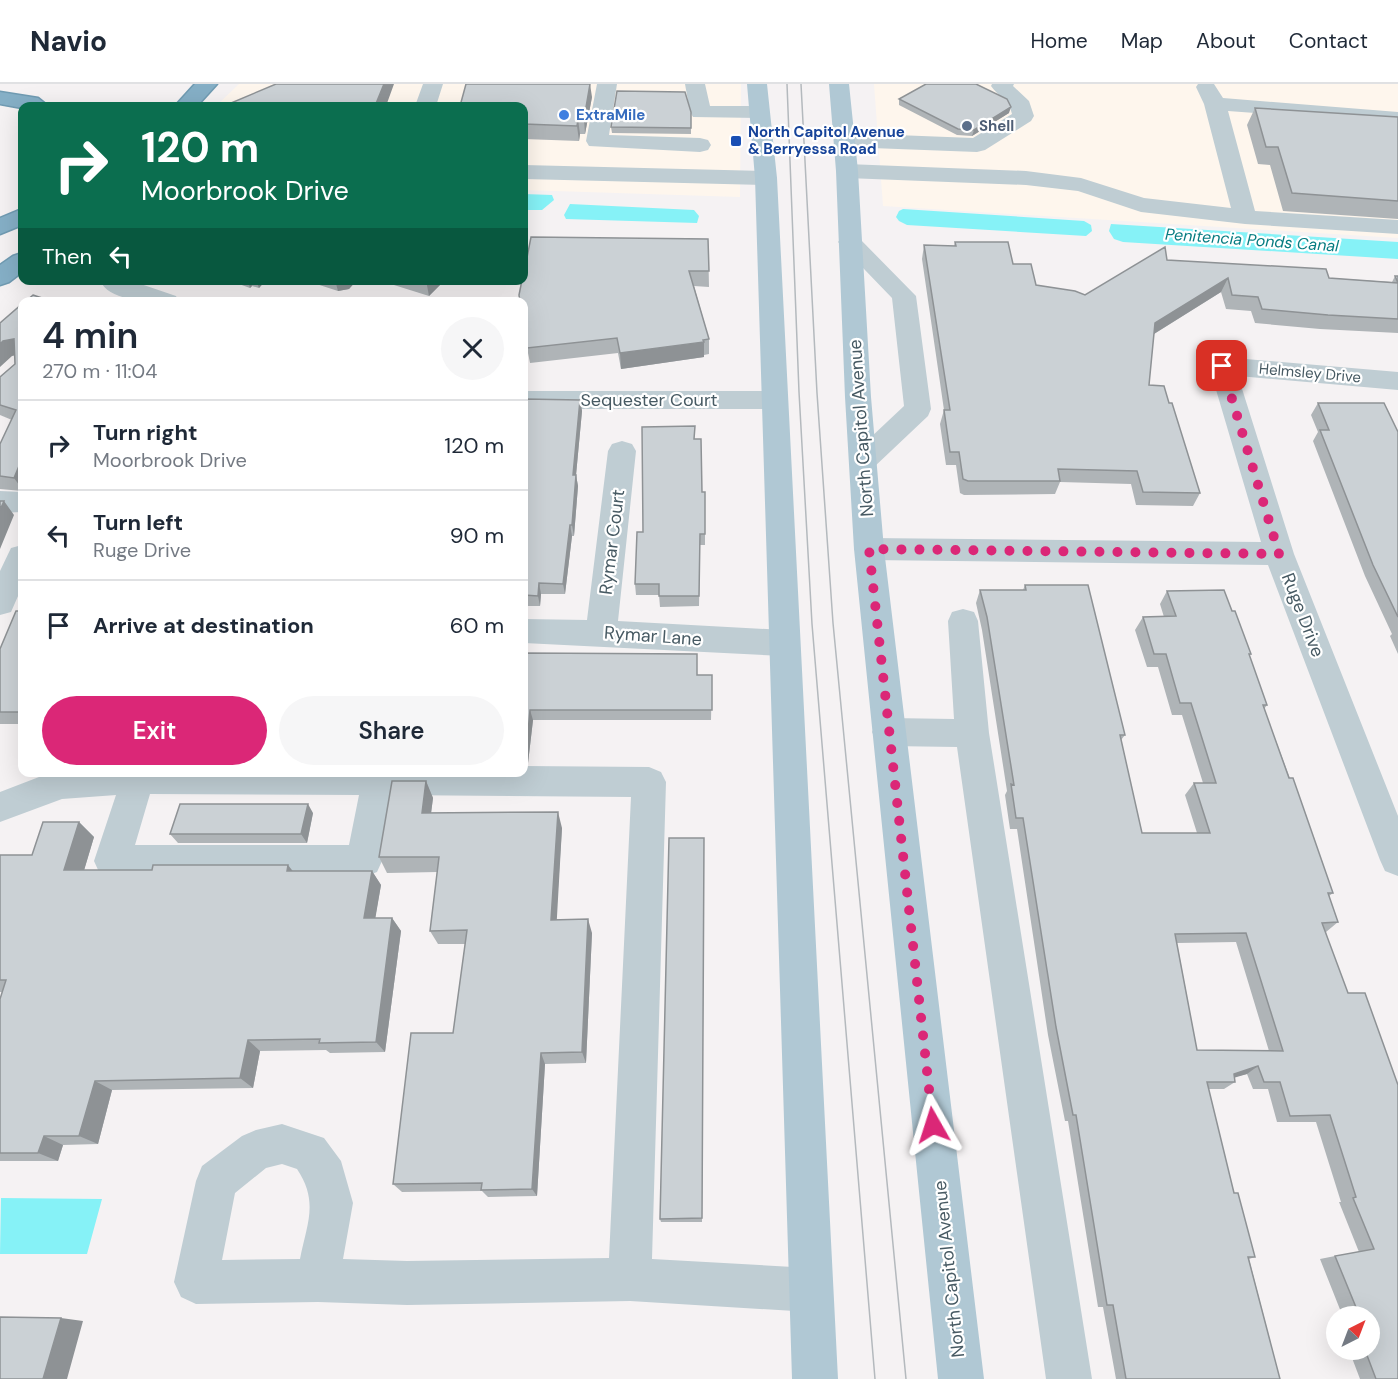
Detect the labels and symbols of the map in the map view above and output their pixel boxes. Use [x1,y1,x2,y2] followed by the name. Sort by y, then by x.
[576,105,645,125] place label: ExtraMile
[557,108,571,122] marker: ExtraMile
[979,116,1014,136] place label: Shell
[960,119,974,133] marker: Shell
[748,122,905,159] place label: North Capitol Avenue & Berryessa Road
[729,134,743,148] marker: North Capitol Avenue & Berryessa Road
[1164,223,1340,257] water label: Penitencia Ponds Canal
[843,339,879,517] street label: North Capitol Avenue
[1196,340,1247,391] pin
[1258,359,1362,387] street label: Helmsley Drive
[580,388,718,412] street label: Sequester Court
[594,488,630,596] street label: Rymar Court
[1276,569,1330,661] street label: Ruge Drive
[603,621,703,651] street label: Rymar Lane
[901,1093,965,1157] position arrow
[928,1179,970,1359] street label: North Capitol Avenue
[1326,1306,1380,1360] north arrow

